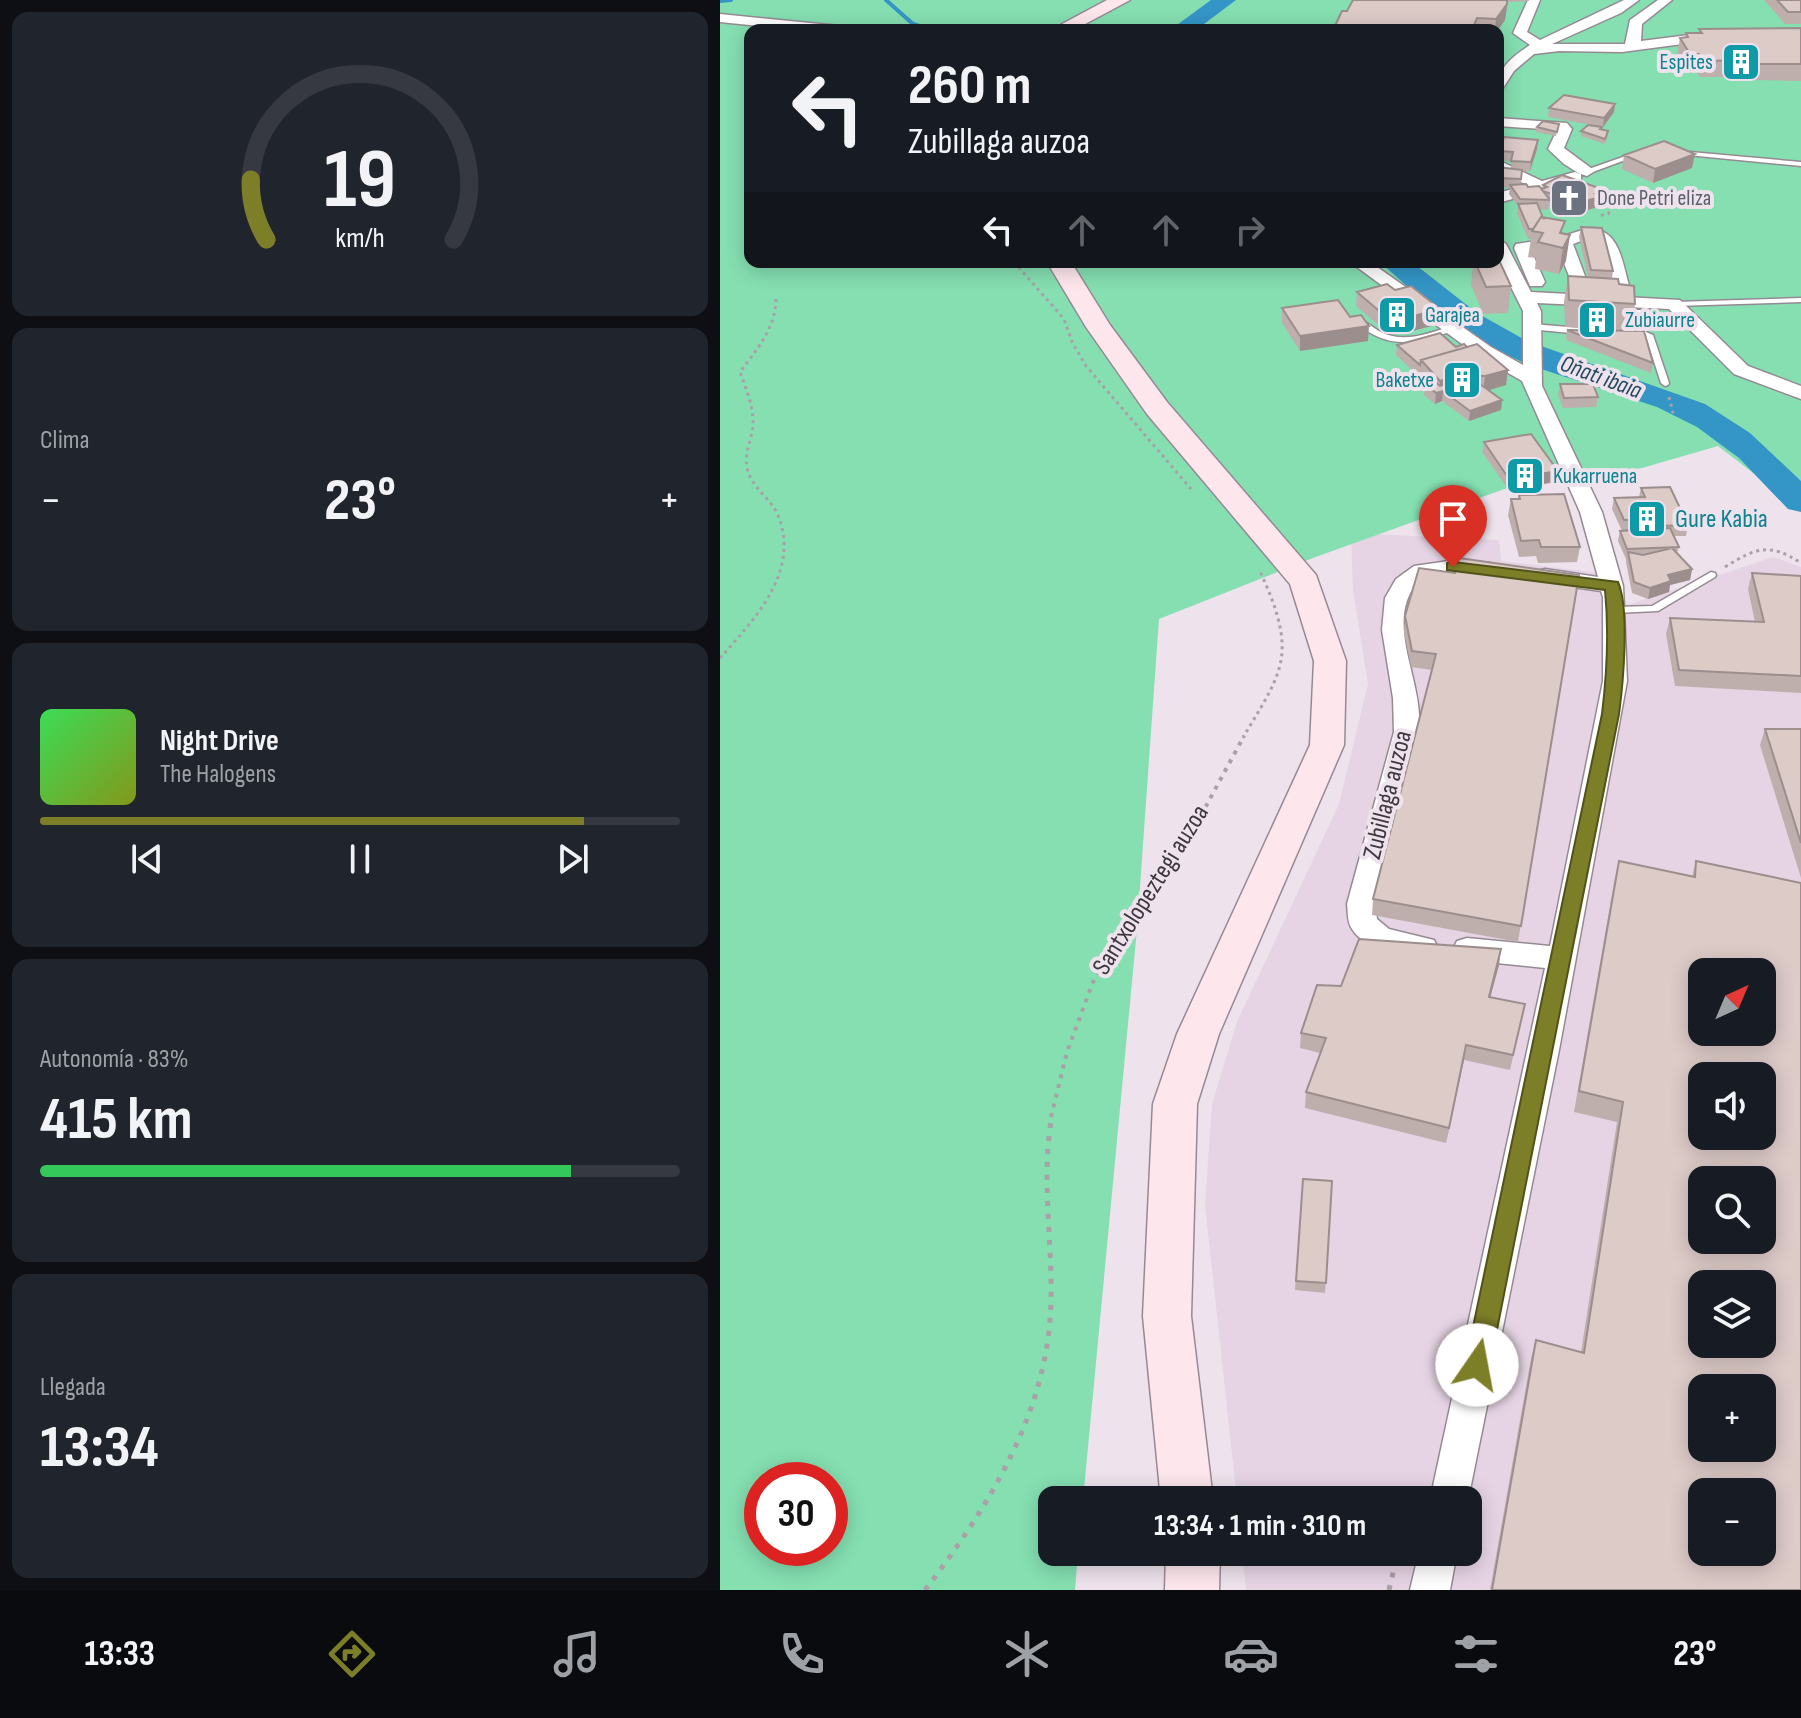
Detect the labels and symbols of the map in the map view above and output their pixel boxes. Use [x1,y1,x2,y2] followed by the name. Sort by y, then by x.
[1720,41,1762,83] building icon: Espites
[1660,49,1713,76] place label: Espites
[1548,177,1590,219] church icon: Done Petri eliza
[1597,185,1711,212] place label: Done Petri eliza
[1376,294,1418,336] building icon: Garajea
[1576,299,1618,341] building icon: Zubiaurre
[1425,302,1480,329] place label: Garajea
[1625,307,1695,334] place label: Zubiaurre
[1556,349,1646,405] water label: Oñati ibaia
[1441,359,1483,401] building icon: Baketxe
[1375,367,1434,394] place label: Baketxe
[1504,455,1546,497] building icon: Kukarruena
[1553,463,1637,490] place label: Kukarruena
[1419,485,1487,567] pin
[1626,498,1668,540] building icon: Gure Kabia
[1675,504,1768,535] place label: Gure Kabia
[1357,727,1419,863] street label: Zubillaga auzoa
[1086,799,1216,981] street label: Santxolopeztegi auzoa
[1688,958,1776,1046] north arrow
[1435,1323,1519,1407] position arrow
[744,1462,848,1566] speed limit sign: 30

